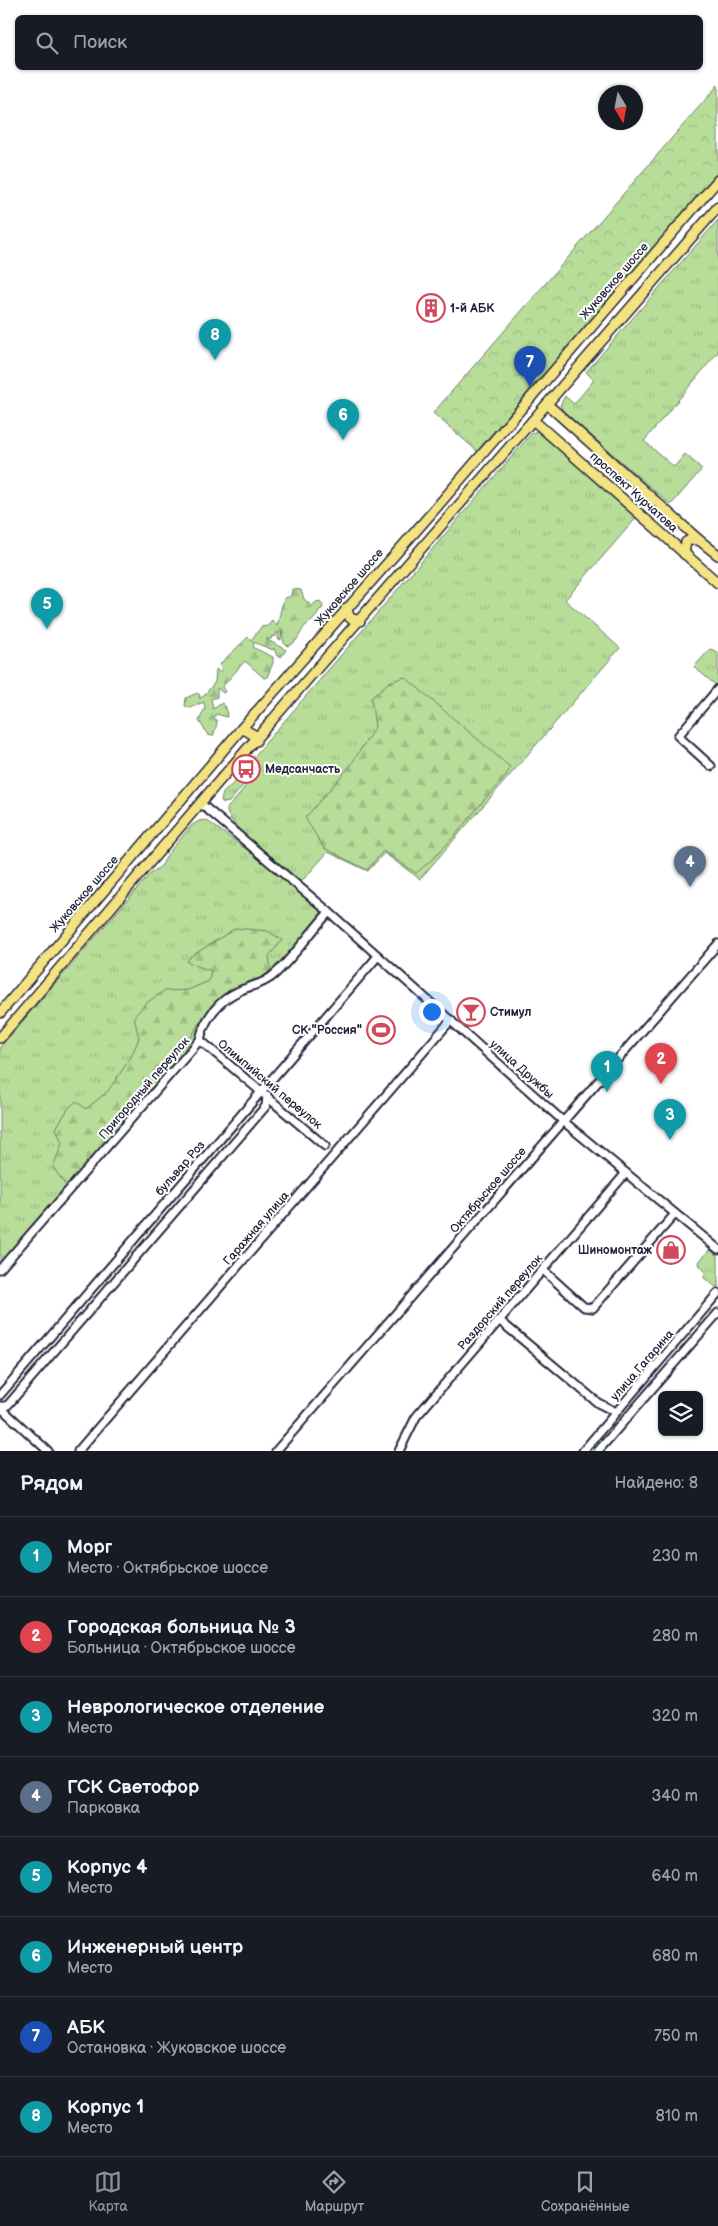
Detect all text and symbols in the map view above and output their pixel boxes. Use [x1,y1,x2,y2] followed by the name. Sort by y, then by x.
[15,15,703,70] search box
[33,29,61,57] icon: search
[73,31,127,54] text: Поиск
[598,85,643,130] north arrow
[577,240,652,323] street label: Жуковское шоссе
[416,293,446,323] building icon: 1-й АБК
[450,301,495,316] place label: 1-й АБК
[199,319,231,360] pin: 8
[514,346,546,387] pin: 7
[327,399,359,440] pin: 6
[587,449,681,536] street label: проспект Курчатова
[312,546,387,629] street label: Жуковское шоссе
[31,588,63,629] pin: 5
[231,754,261,784] bus stop icon: Медсанчасть
[265,762,341,777] place label: Медсанчасть
[674,846,706,887] pin: 4
[47,853,122,936] street label: Жуковское шоссе
[456,997,486,1027] bar icon: Стимул
[419,999,445,1025] your location
[490,1005,532,1020] place label: Стимул
[366,1015,396,1045] sports icon: СК "Россия"
[292,1023,362,1038] place label: СК "Россия"
[96,1034,193,1143] street label: Пригородный переулок
[214,1036,325,1133] street label: Олимпийский переулок
[487,1037,557,1102] street label: улица Дружбы
[645,1043,677,1084] pin: 2
[591,1051,623,1092] pin: 1
[654,1099,686,1140] pin: 3
[152,1138,208,1199] street label: бульвар Роз
[447,1144,530,1236] street label: Октябрьское шоссе
[220,1188,293,1268] street label: Гаражная улица
[656,1235,686,1265] shop icon: Шиномонтаж
[578,1243,653,1258] place label: Шиномонтаж
[455,1251,546,1353] street label: Раздорский переулок
[608,1327,677,1404] street label: улица Гагарина
[658,1391,703,1436] map controls
[658,1391,703,1436] button: layers
[20,1471,83,1496] text: Рядом
[615,1474,698,1493] text: Найдено: 8
[67,1536,112,1559] text: Морг
[33,1547,39,1566] text: 1
[652,1547,698,1566] text: 230 m
[67,1559,268,1578] text: Место · Октябрьское шоссе
[67,1616,296,1639] text: Городская больница № 3
[31,1627,41,1646] text: 2
[652,1627,698,1646] text: 280 m
[67,1639,296,1658] text: Больница · Октябрьское шоссе
[67,1696,324,1719] text: Неврологическое отделение
[31,1707,41,1726] text: 3
[652,1707,698,1726] text: 320 m
[67,1719,113,1738] text: Место
[67,1776,199,1799] text: ГСК Светофор
[31,1787,41,1806] text: 4
[651,1787,698,1806] text: 340 m
[67,1799,140,1818] text: Парковка
[67,1856,148,1879] text: Корпус 4
[31,1867,41,1886] text: 5
[652,1867,698,1886] text: 640 m
[67,1879,113,1898] text: Место
[67,1936,243,1959] text: Инженерный центр
[31,1947,41,1966] text: 6
[652,1947,698,1966] text: 680 m
[67,1959,113,1978] text: Место
[67,2016,105,2039] text: АБК
[32,2027,40,2046] text: 7
[654,2027,698,2046] text: 750 m
[67,2039,286,2058] text: Остановка · Жуковское шоссе
[67,2096,144,2119] text: Корпус 1
[31,2107,41,2126] text: 8
[656,2107,698,2126] text: 810 m
[67,2119,113,2138] text: Место
[88,2168,128,2215] tab: Карта
[305,2168,364,2215] tab: Маршрут
[541,2168,630,2215] tab: Сохранённые

